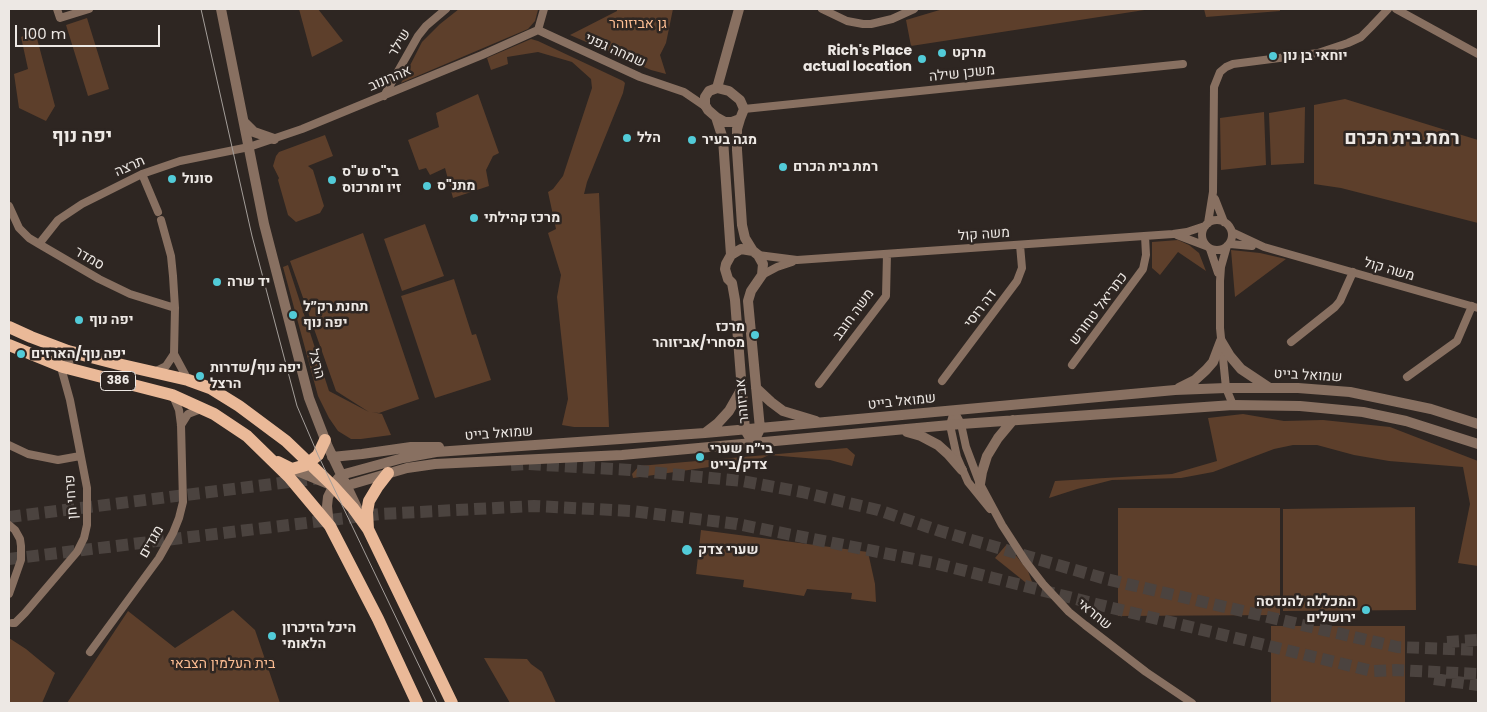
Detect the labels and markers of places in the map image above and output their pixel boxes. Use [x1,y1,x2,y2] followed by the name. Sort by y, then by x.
[803,43,912,75] place label: Rich's Place actual location
[952,45,986,61] place label: מרקט
[936,47,948,59] marker: מרקט
[1283,48,1348,64] place label: יוחאי בן נון
[1267,50,1279,62] marker: יוחאי בן נון
[916,53,928,65] marker: Rich's Place actual location
[637,130,661,146] place label: הלל
[621,132,633,144] marker: הלל
[702,132,757,148] place label: מגה בעיר
[686,134,698,146] marker: מגה בעיר
[793,159,878,175] place label: רמת בית הכרם
[777,161,789,173] marker: רמת בית הכרם
[342,164,401,196] place label: בי"ס ש"ס זיו ומרכוס
[182,171,213,187] place label: סונול
[166,173,178,185] marker: סונול
[326,174,338,186] marker: בי"ס ש"ס זיו ומרכוס
[437,178,476,194] place label: מתנ"ס
[421,180,433,192] marker: מתנ"ס
[484,210,560,226] place label: מרכז קהילתי
[468,212,480,224] marker: מרכז קהילתי
[227,274,270,290] place label: יד שרה
[211,276,223,288] marker: יד שרה
[303,299,368,332] place label: תחנת רק״ל יפה נוף
[287,309,299,321] marker: תחנת רק״ל יפה נוף
[89,312,133,328] place label: יפה נוף
[73,314,85,326] marker: יפה נוף
[653,319,745,352] place label: מרכז מסחרי/אביזוהר
[749,329,761,341] marker: מרכז מסחרי/אביזוהר
[31,346,126,362] place label: יפה נוף/הארזים
[15,348,27,360] marker: יפה נוף/הארזים
[210,360,301,392] place label: יפה נוף/שדרות הרצל
[194,370,206,382] marker: יפה נוף/שדרות הרצל
[710,441,773,474] place label: בי״ח שערי צדק/בייט
[694,451,706,463] marker: בי״ח שערי צדק/בייט
[698,542,759,558] place label: שערי צדק
[680,543,694,557] marker: שערי צדק
[1256,594,1356,626] place label: המכללה להנדסה ירושלים
[1360,604,1372,616] marker: המכללה להנדסה ירושלים
[282,620,356,652] place label: היכל הזיכרון הלאומי
[266,630,278,642] marker: היכל הזיכרון הלאומי

